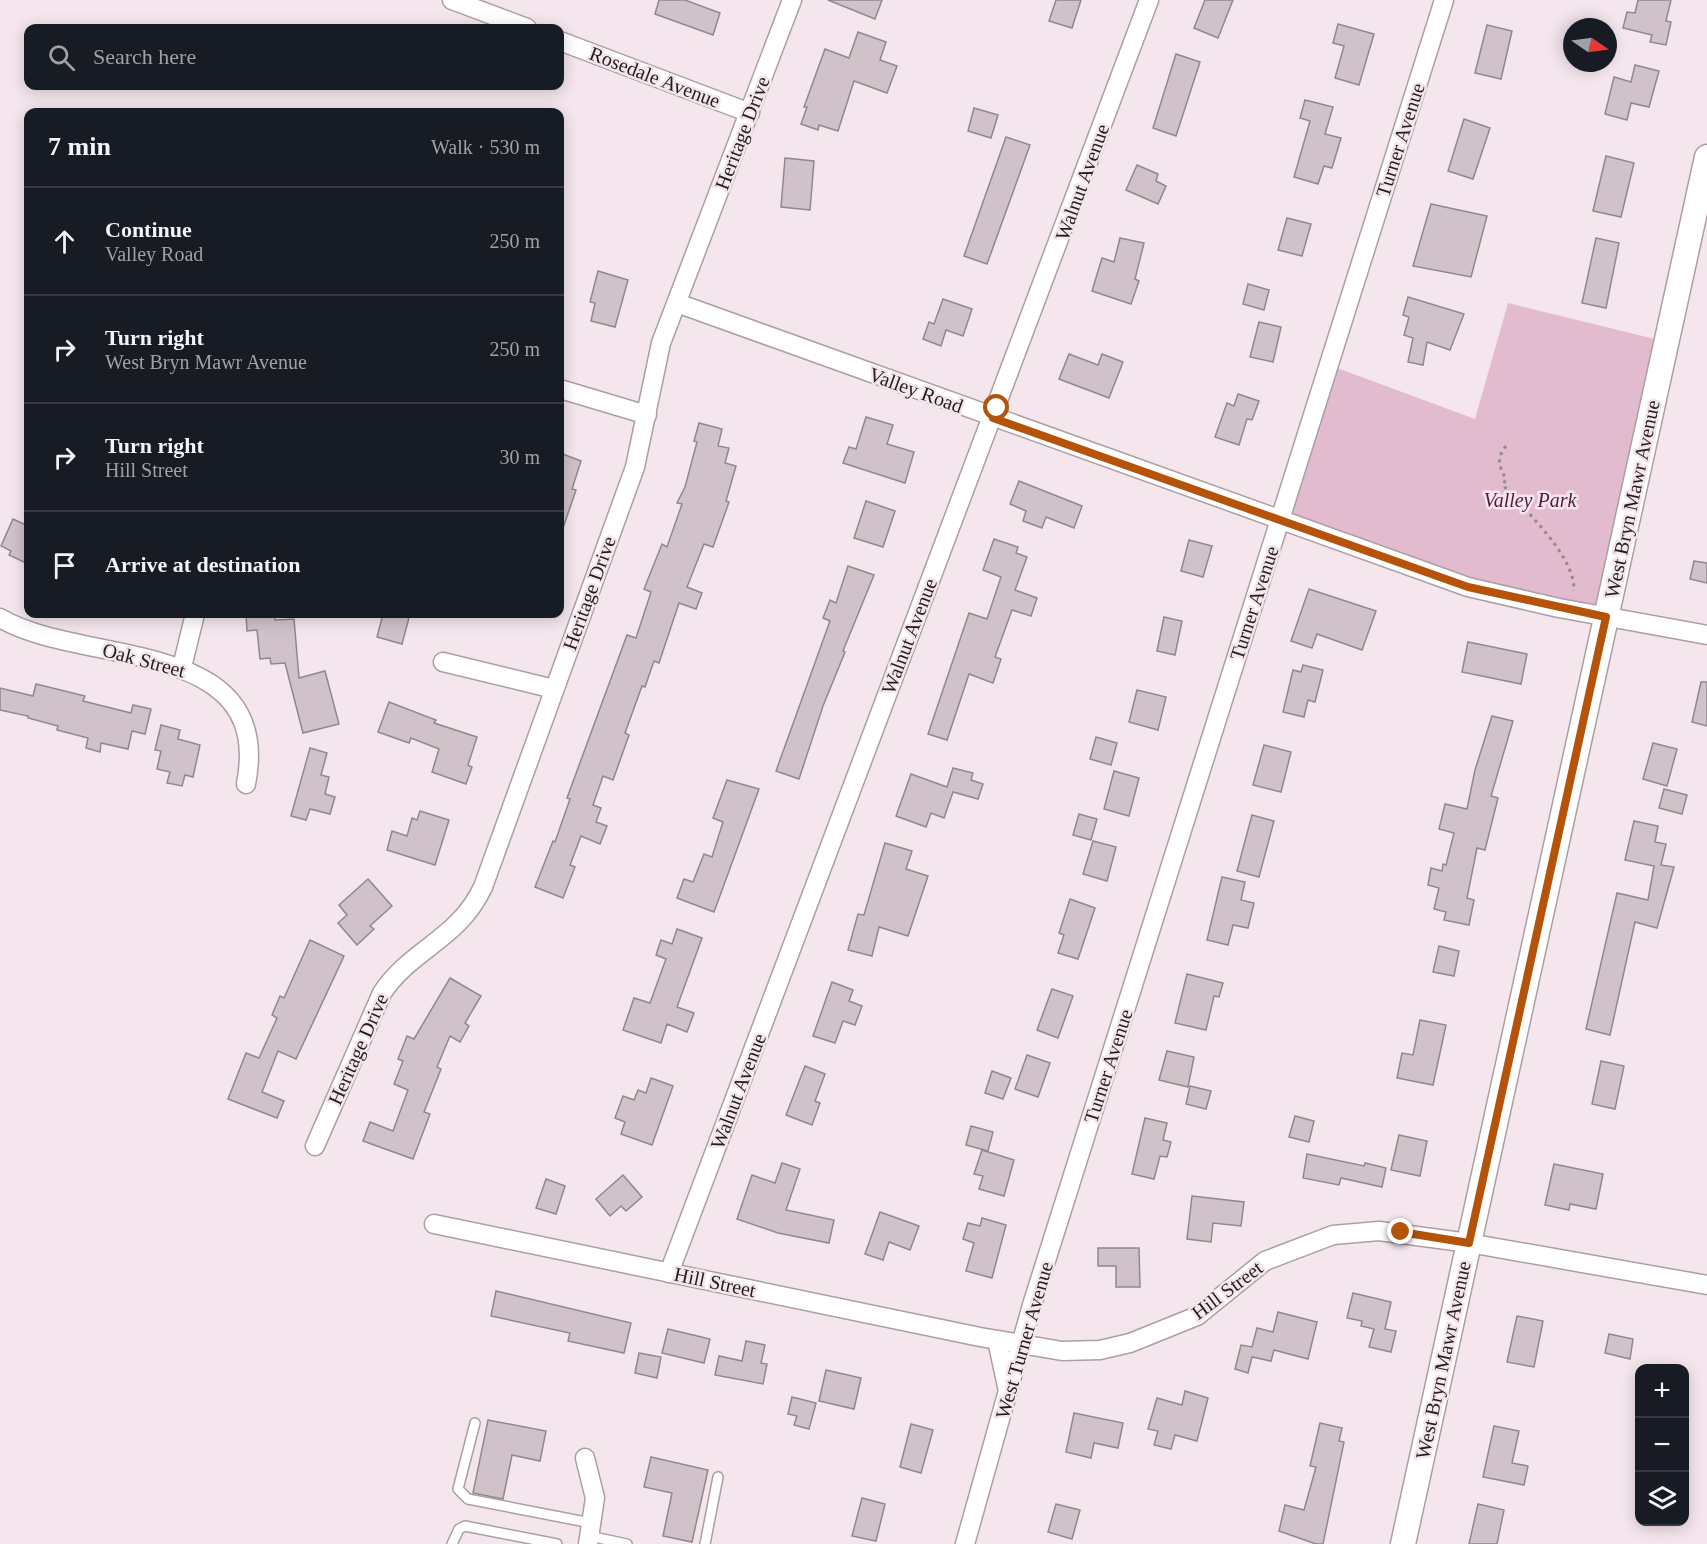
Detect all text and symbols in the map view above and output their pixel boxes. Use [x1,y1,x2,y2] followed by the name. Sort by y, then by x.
[1563,18,1617,72] north arrow
[24,24,564,90] search box
[45,41,78,74] icon: search
[587,42,723,112] street label: Rosedale Avenue
[93,44,196,69] text: Search here
[710,73,775,193] street label: Heritage Drive
[1371,80,1429,200] street label: Turner Avenue
[1051,121,1113,243] street label: Walnut Avenue
[48,132,111,161] text: 7 min
[431,136,540,158] text: Walk · 530 m
[105,217,192,242] text: Continue
[48,225,81,258] icon: ahead
[489,230,540,252] text: 250 m
[105,243,203,265] text: Valley Road
[105,325,204,350] text: Turn right
[48,333,81,366] icon: right
[489,338,540,360] text: 250 m
[105,351,307,373] text: West Bryn Mawr Avenue
[866,363,966,418] street label: Valley Road
[983,394,1009,420] route start
[1600,398,1665,600] street label: West Bryn Mawr Avenue
[105,433,204,458] text: Turn right
[48,441,81,474] icon: right
[499,446,540,468] text: 30 m
[105,459,188,481] text: Hill Street
[1484,489,1577,512] park label: Valley Park
[558,533,621,653] street label: Heritage Drive
[1225,543,1283,663] street label: Turner Avenue
[48,549,81,582] icon: arrive
[105,552,301,577] text: Arrive at destination
[877,575,941,697] street label: Walnut Avenue
[100,638,188,682] street label: Oak Street
[324,990,393,1108] street label: Heritage Drive
[1079,1006,1137,1126] street label: Turner Avenue
[706,1030,770,1152] street label: Walnut Avenue
[1387,1218,1413,1244] route end
[1187,1256,1267,1324] street label: Hill Street
[991,1259,1057,1421] street label: West Turner Avenue
[1411,1259,1476,1461] street label: West Bryn Mawr Avenue
[672,1263,758,1301] street label: Hill Street
[1635,1364,1689,1526] map controls
[1635,1364,1689,1418] button: +
[1635,1418,1689,1472] button: −
[1635,1472,1689,1526] button: layers

